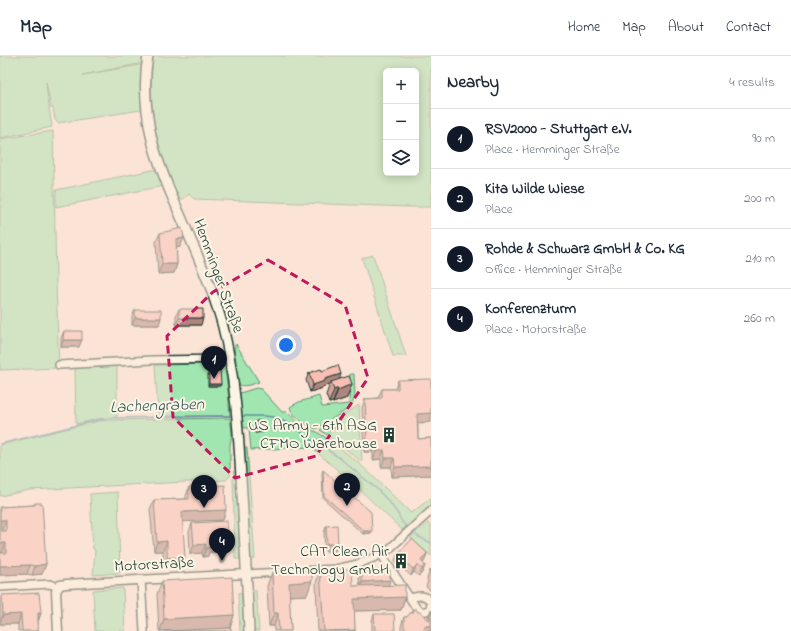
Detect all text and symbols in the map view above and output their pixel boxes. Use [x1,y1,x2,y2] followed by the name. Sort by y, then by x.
[20,14,52,41] text: Map
[568,17,600,38] text: Home
[622,17,646,38] text: Map
[668,17,704,38] text: About
[726,17,771,38] text: Contact
[383,68,419,176] map controls
[383,68,419,104] button: +
[447,70,499,95] text: Nearby
[729,73,775,92] text: 4 results
[383,104,419,140] button: −
[485,118,631,140] text: RSV2000 - Stuttgart e.V.
[458,129,462,148] text: 1
[752,129,775,148] text: 90 m
[383,140,419,176] button: layers
[485,140,619,159] text: Place · Hemminger Straße
[485,178,585,200] text: Kita Wilde Wiese
[457,189,463,208] text: 2
[744,189,775,208] text: 200 m
[485,200,513,219] text: Place
[186,215,250,337] street label: Hemminger Straße
[485,238,685,260] text: Rohde & Schwarz GmbH & Co. KG
[457,249,463,268] text: 3
[745,249,775,268] text: 210 m
[485,260,622,279] text: Office · Hemminger Straße
[485,298,576,320] text: Konferenzturm
[457,309,463,328] text: 4
[744,309,775,328] text: 260 m
[485,320,586,339] text: Place · Motorstraße
[276,335,296,355] your location
[201,346,227,379] pin: 1
[110,392,205,421] water label: Lachengraben
[248,414,378,456] place label: US Army - 6th ASG CFMO Warehouse
[380,426,398,444] building icon: US Army - 6th ASG CFMO Warehouse
[334,473,360,506] pin: 2
[191,475,217,508] pin: 3
[209,528,235,561] pin: 4
[271,540,389,582] place label: CAT Clean Air Technology GmbH
[114,551,195,579] street label: Motorstraße
[392,552,410,570] building icon: CAT Clean Air Technology GmbH

